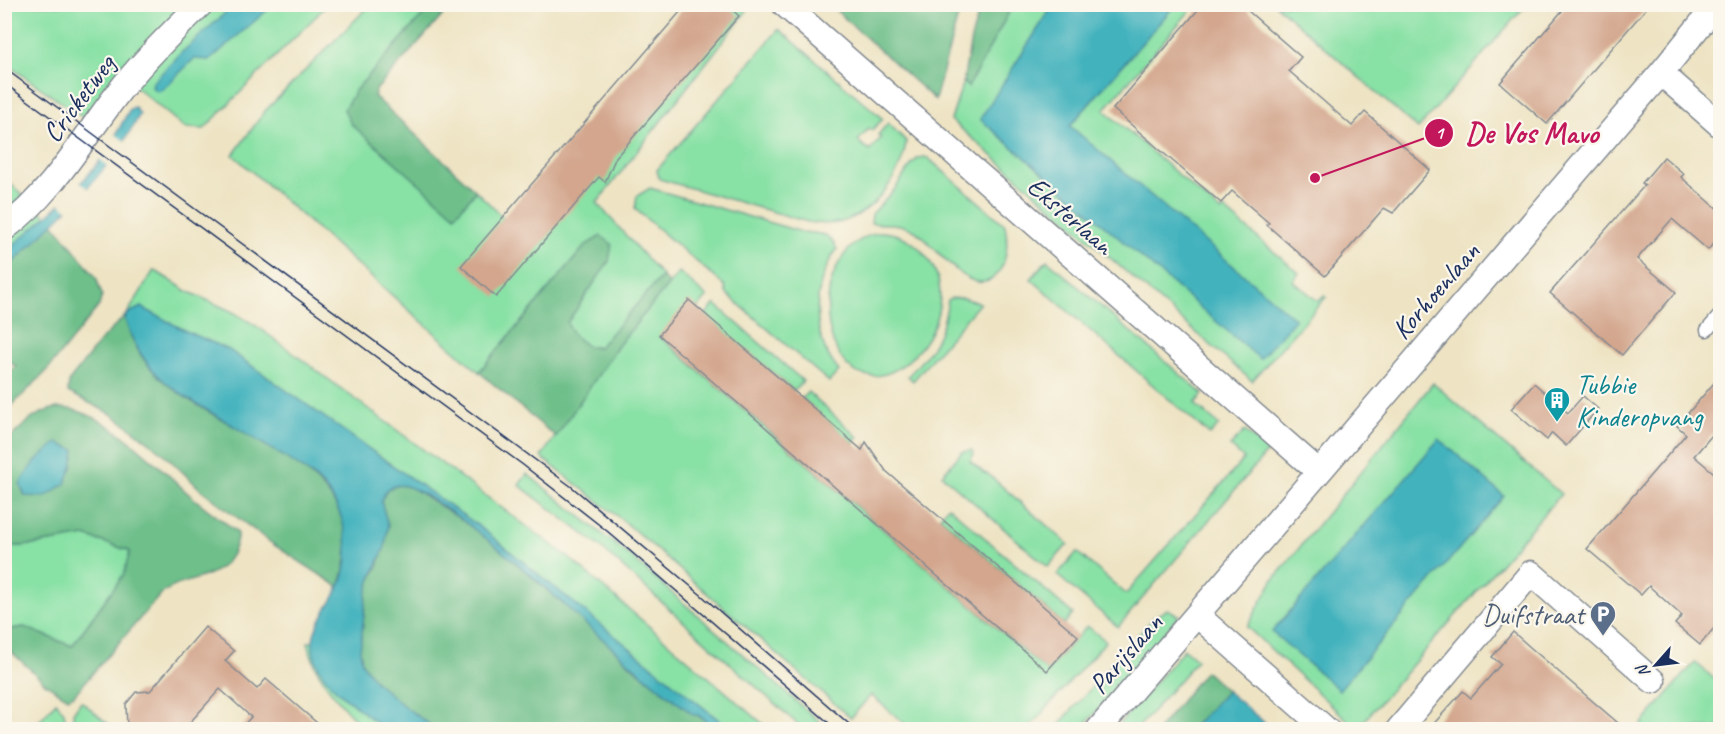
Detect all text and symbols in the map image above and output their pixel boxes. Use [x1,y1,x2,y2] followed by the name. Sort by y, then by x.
[34,46,124,149] street label: Cricketweg
[1424,109,1611,157] callout: De Vos Mavo
[1466,114,1601,152] text: De Vos Mavo
[1435,122,1445,144] text: 1
[1020,168,1122,263] street label: Eksterlaan
[1384,234,1487,346] street label: Korhoenlaan
[1576,367,1704,434] place label: Tubbie Kinderopvang
[1542,385,1572,423] building icon: Tubbie Kinderopvang
[1482,597,1587,632] place label: Duifstraat
[1588,599,1618,637] parking icon: Duifstraat
[1081,605,1170,701] street label: Parijslaan
[1626,635,1686,695] north arrow
[1631,660,1655,681] text: N

